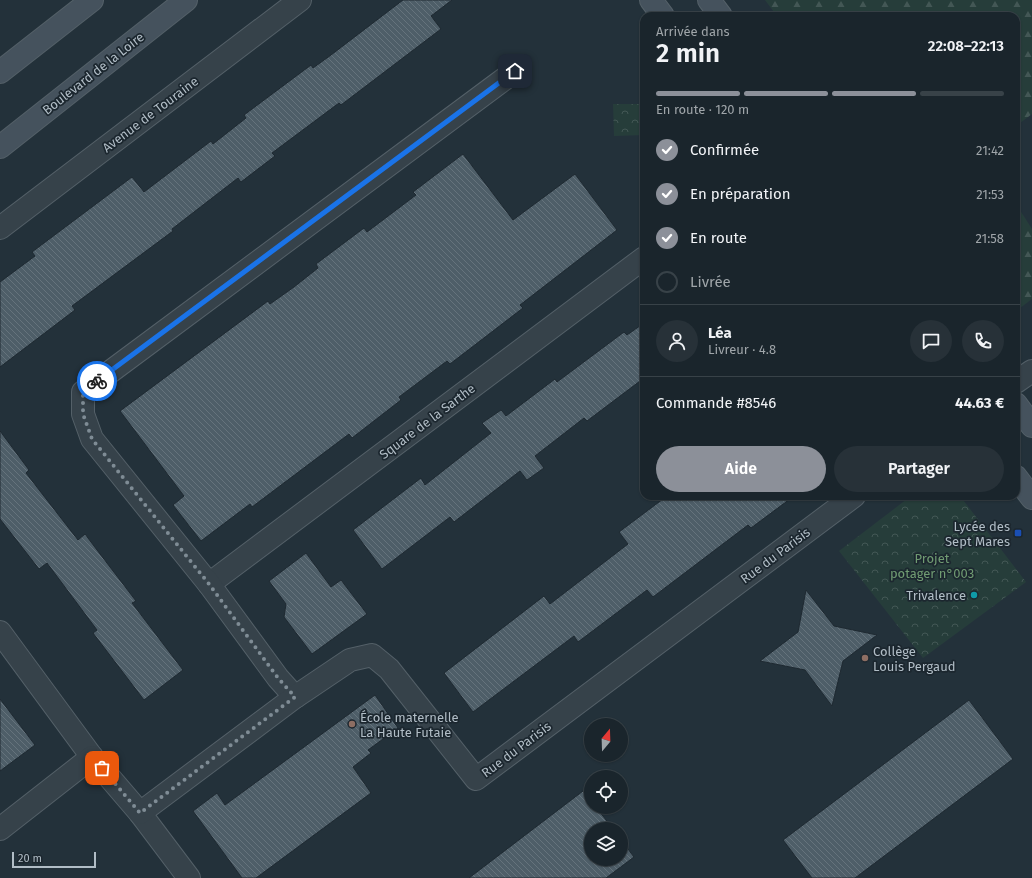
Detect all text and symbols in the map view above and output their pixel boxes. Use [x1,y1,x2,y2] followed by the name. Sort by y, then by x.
[656,24,730,39] text: Arrivée dans
[40,29,147,118] street label: Boulevard de la Loire
[928,37,1004,55] text: 22:08–22:13
[656,38,720,69] text: 2 min
[498,54,532,88] pin
[504,60,526,82] icon: home
[99,73,201,155] street label: Avenue de Touraine
[656,102,749,117] text: En route · 120 m
[656,139,678,161] icon: check
[690,141,759,159] text: Confirmée
[976,143,1004,158] text: 21:42
[656,183,678,205] icon: check
[690,185,791,203] text: En préparation
[976,187,1004,202] text: 21:53
[656,227,678,249] icon: check
[690,229,747,247] text: En route
[975,231,1004,246] text: 21:58
[690,273,731,291] text: Livrée
[656,320,698,362] button: person
[910,320,952,362] button: chat
[962,320,1004,362] button: phone
[708,324,732,342] text: Léa
[708,342,776,357] text: Livreur · 4.8
[77,361,117,401] courier
[86,370,108,392] icon: bike
[377,381,478,462] street label: Square de la Sarthe
[656,394,776,412] text: Commande #8546
[955,394,1004,412] text: 44.63 €
[656,446,826,492] button: Aide
[834,446,1004,492] button: Partager
[945,519,1010,549] place label: Lycée des Sept Mares
[738,524,813,586] street label: Rue du Parisis
[1013,528,1023,538] marker: Lycée des Sept Mares
[890,551,974,581] park label: Projet potager n°003
[906,588,966,603] place label: Trivalence
[969,590,979,600] marker: Trivalence
[873,644,956,674] place label: Collège Louis Pergaud
[860,653,870,663] marker: Collège Louis Pergaud
[360,710,459,740] place label: École maternelle La Haute Futaie
[479,718,554,780] street label: Rue du Parisis
[584,718,628,762] north arrow
[584,718,628,866] map controls
[347,719,357,729] marker: École maternelle La Haute Futaie
[85,751,119,785] pin
[91,757,113,779] icon: bag
[584,770,628,814] button: locate
[584,822,628,866] button: layers
[12,850,96,869] scale bar
[18,852,42,865] text: 20 m

